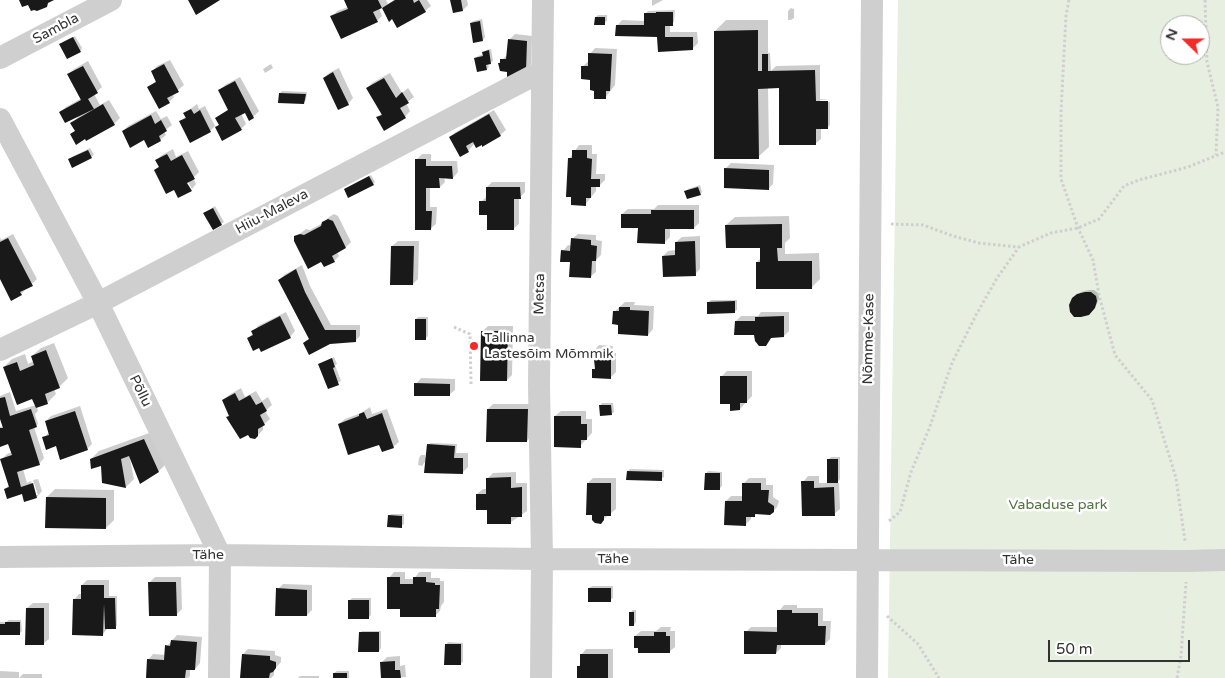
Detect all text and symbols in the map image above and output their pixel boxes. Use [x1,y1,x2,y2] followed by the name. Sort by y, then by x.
[30,10,82,48] street label: Sambla
[1160,15,1210,65] north arrow
[1162,26,1182,43] text: N
[233,186,311,238] street label: Hiiu-Maleva
[531,273,549,315] street label: Metsa
[860,293,878,385] street label: Nõmme-Kase
[484,330,614,362] place label: Tallinna Lastesõim Mõmmik
[468,340,480,352] marker: Tallinna Lastesõim Mõmmik
[125,372,155,410] street label: Põllu
[1009,497,1107,513] park label: Vabaduse park
[192,547,224,563] street label: Tähe
[597,551,629,567] street label: Tähe
[1002,552,1034,568] street label: Tähe
[1050,630,1192,662] scale bar
[1056,640,1093,658] text: 50 m

